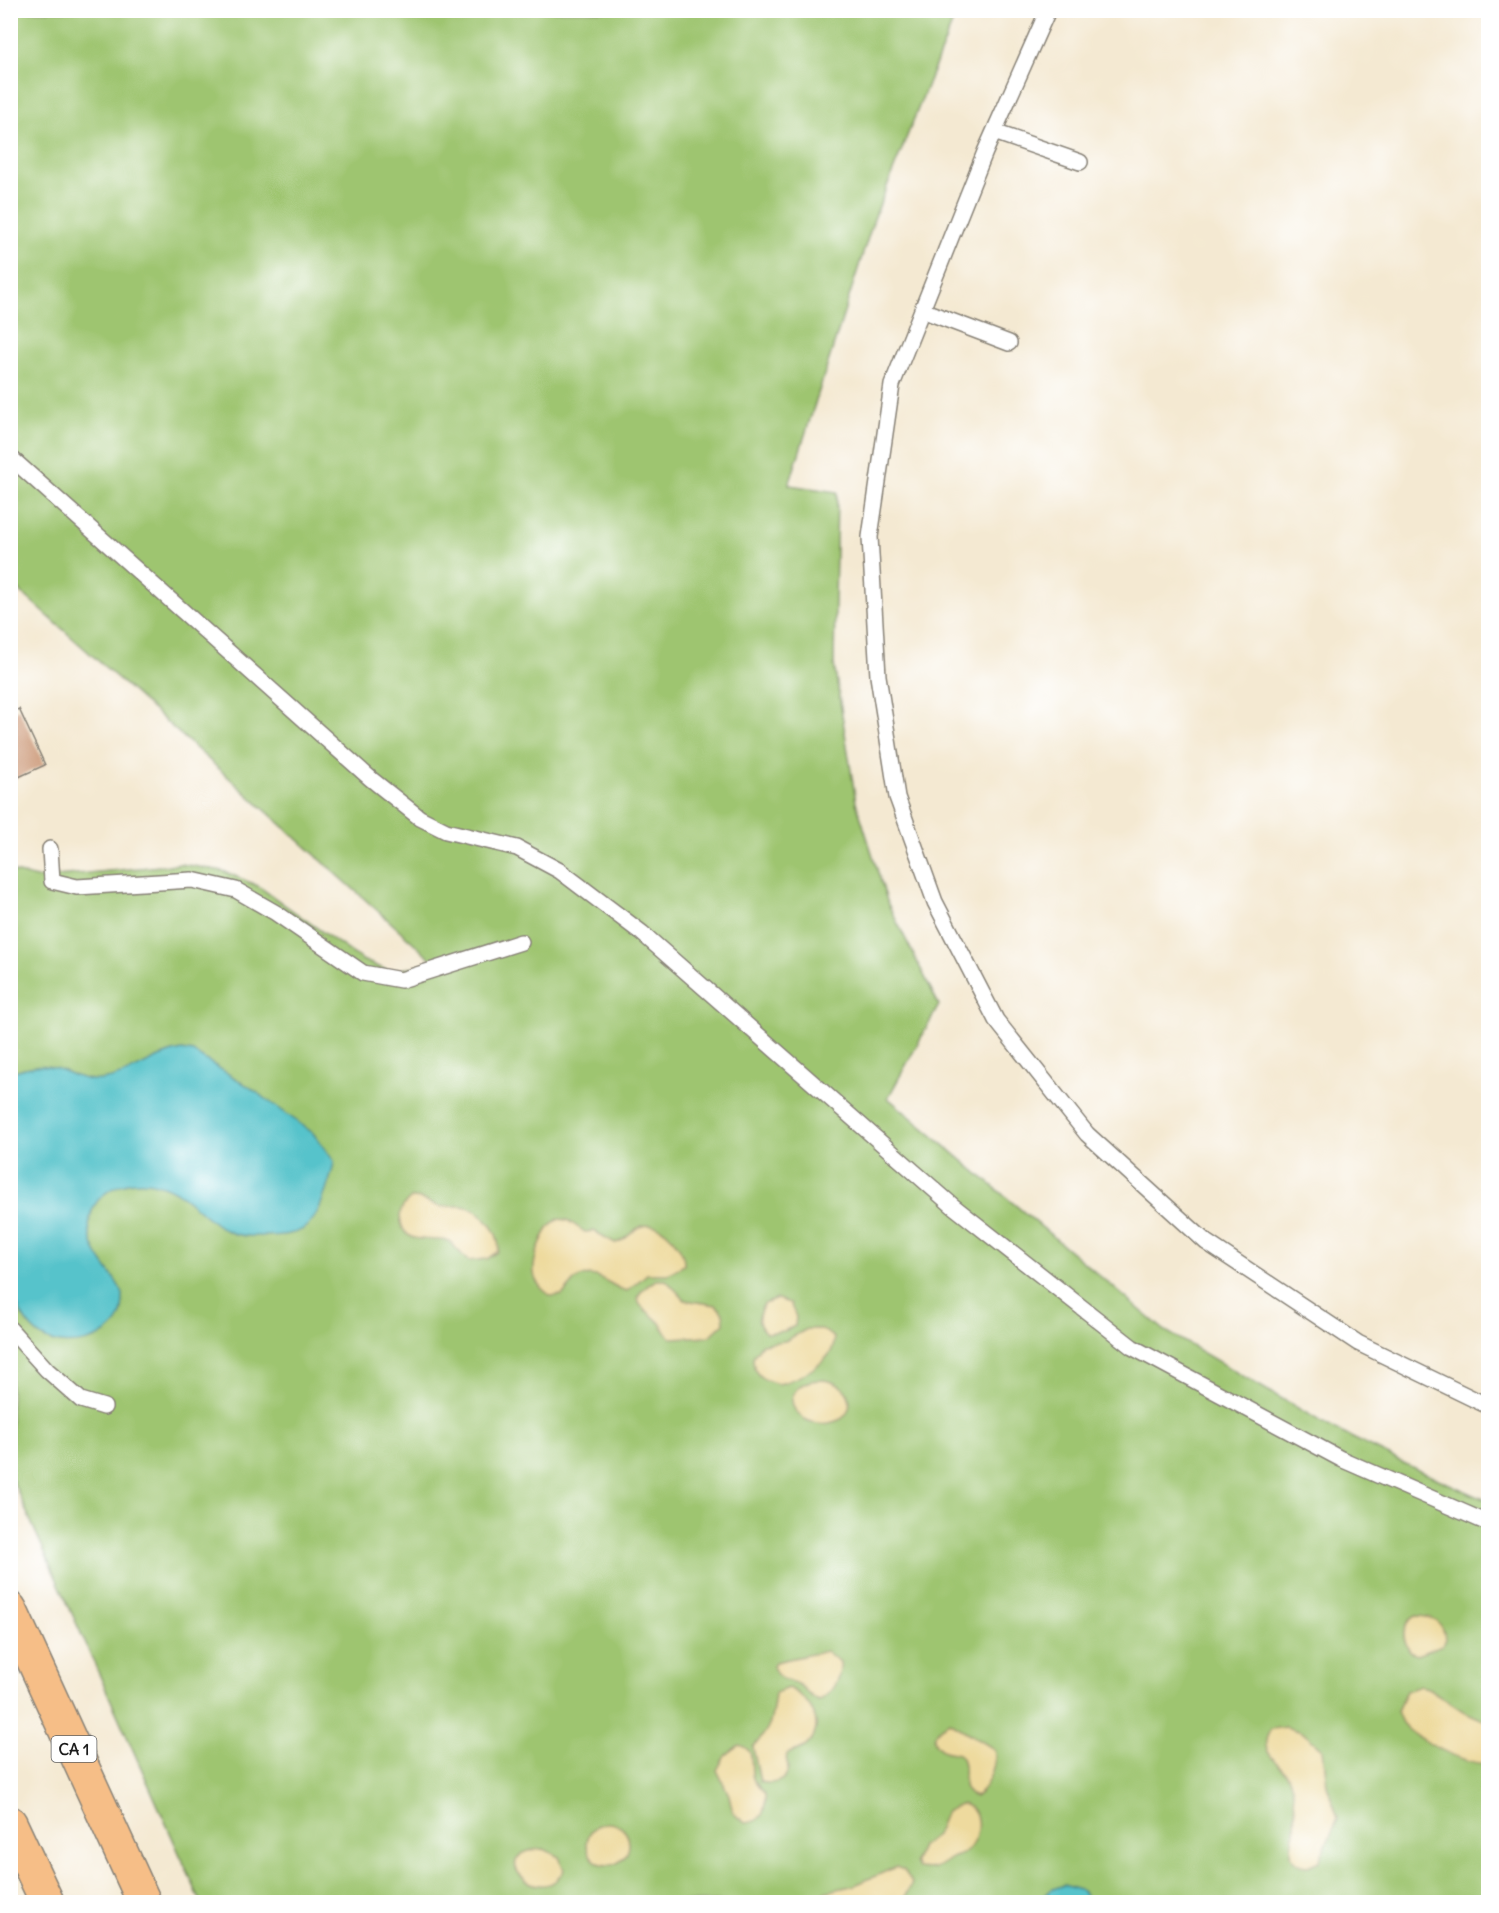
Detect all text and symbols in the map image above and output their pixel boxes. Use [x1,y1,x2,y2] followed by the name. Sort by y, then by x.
[52,1736,97,1762] road number: CA 1

